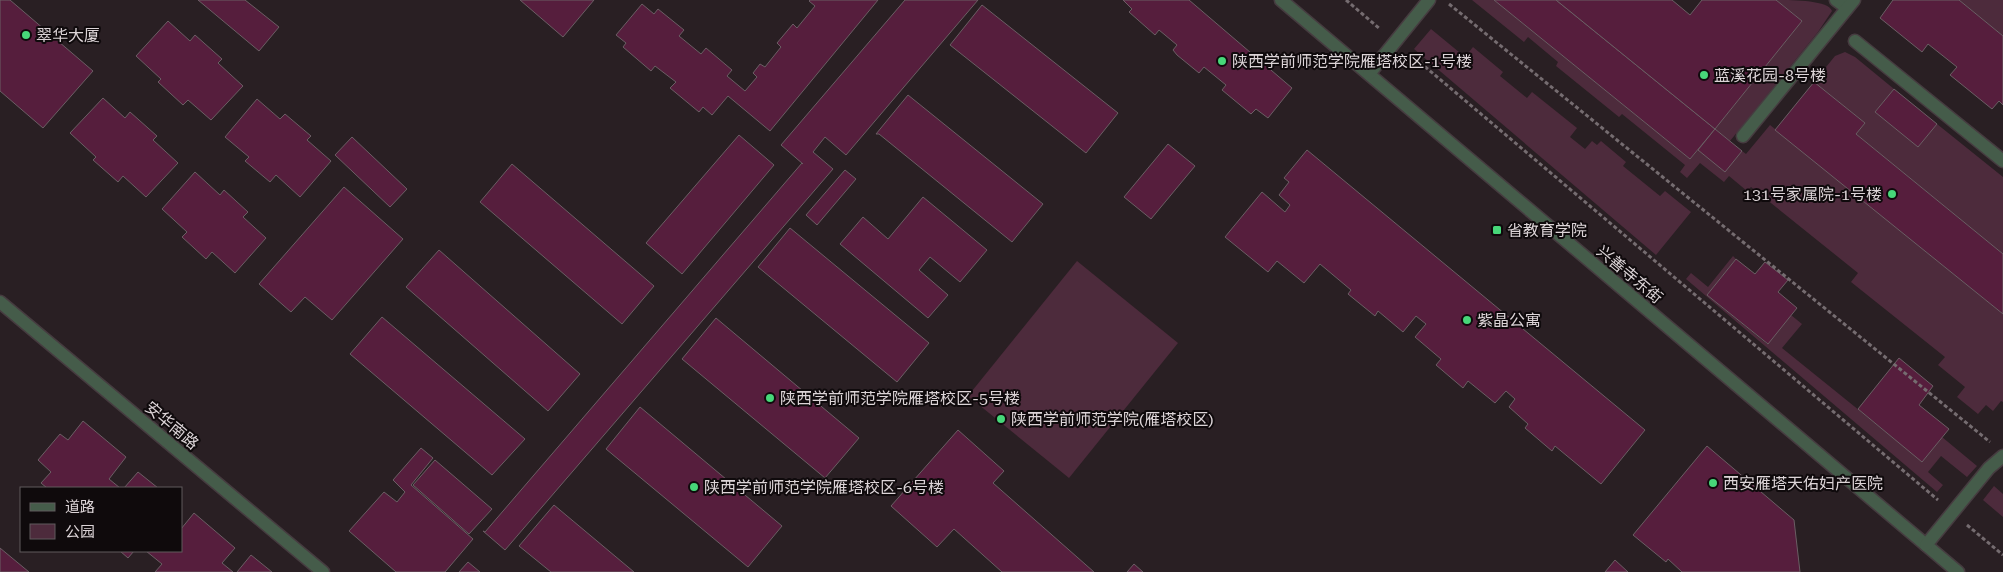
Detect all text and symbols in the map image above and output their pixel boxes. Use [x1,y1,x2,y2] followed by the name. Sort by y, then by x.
[36,26,100,45] place label: 翠华大厦
[20,29,32,41] marker: 翠华大厦
[1232,52,1472,71] place label: 陕西学前师范学院雁塔校区-1号楼
[1216,55,1228,67] marker: 陕西学前师范学院雁塔校区-1号楼
[1714,66,1826,85] place label: 蓝溪花园-8号楼
[1698,69,1710,81] marker: 蓝溪花园-8号楼
[1743,185,1882,204] place label: 131号家属院-1号楼
[1886,188,1898,200] marker: 131号家属院-1号楼
[1507,221,1587,240] place label: 省教育学院
[1491,224,1503,236] marker: 省教育学院
[1593,241,1666,307] street label: 兴善寺东街
[1477,311,1541,330] place label: 紫晶公寓
[1461,314,1473,326] marker: 紫晶公寓
[780,389,1020,408] place label: 陕西学前师范学院雁塔校区-5号楼
[764,392,776,404] marker: 陕西学前师范学院雁塔校区-5号楼
[141,398,202,453] street label: 安华南路
[1011,410,1213,429] place label: 陕西学前师范学院(雁塔校区)
[995,413,1007,425] marker: 陕西学前师范学院(雁塔校区)
[1723,474,1883,493] place label: 西安雁塔天佑妇产医院
[1707,477,1719,489] marker: 西安雁塔天佑妇产医院
[704,478,944,497] place label: 陕西学前师范学院雁塔校区-6号楼
[688,481,700,493] marker: 陕西学前师范学院雁塔校区-6号楼
[20,487,182,552] legend
[65,498,95,516] text: 道路
[65,523,95,541] text: 公园

